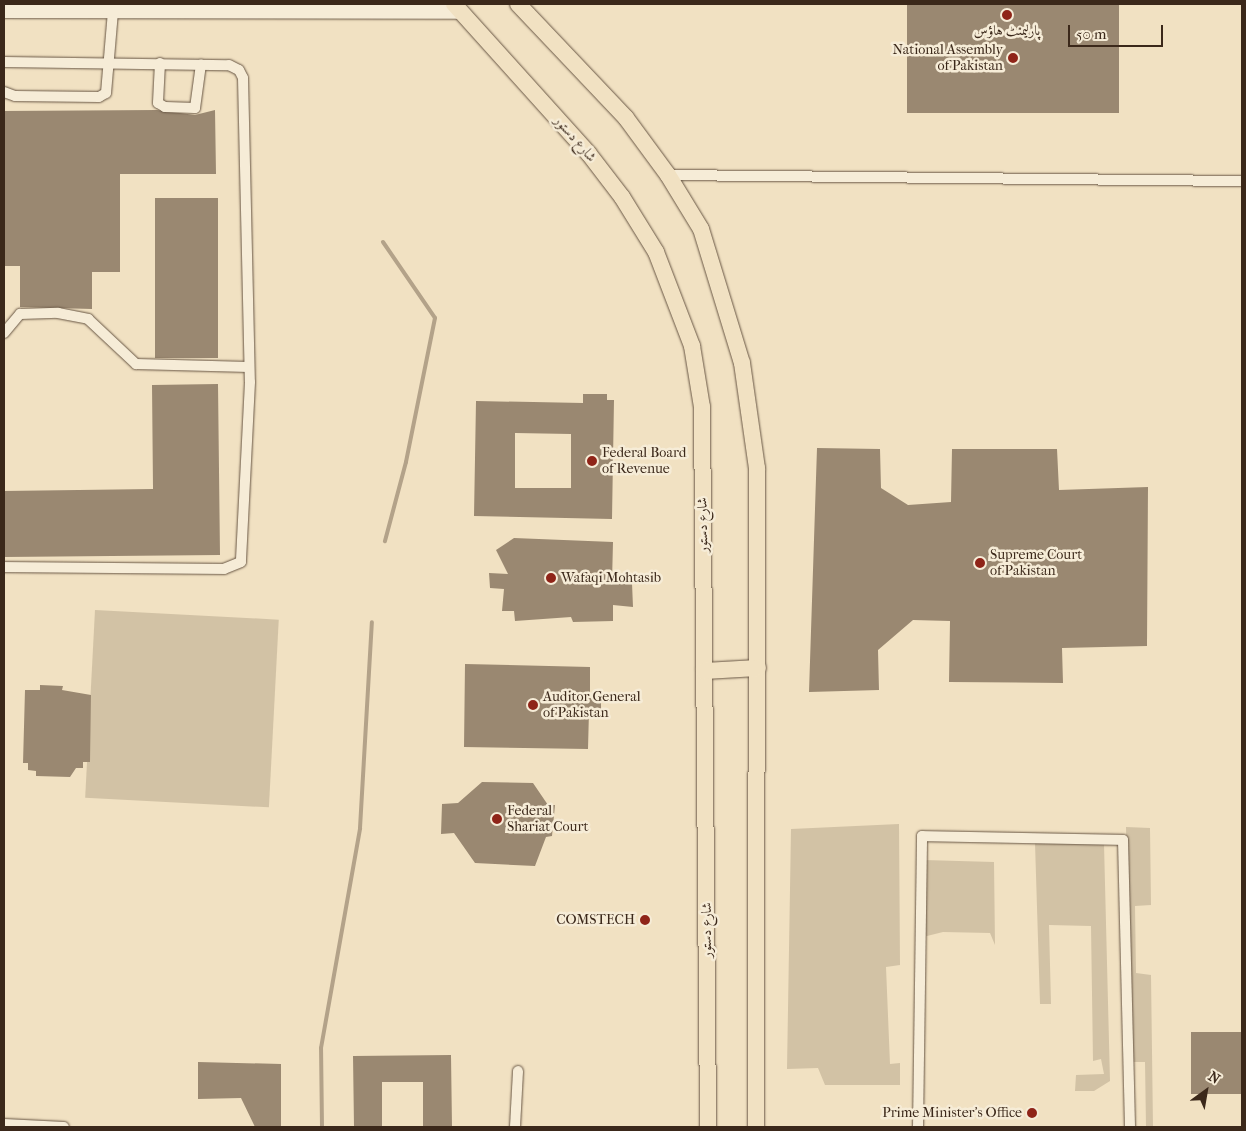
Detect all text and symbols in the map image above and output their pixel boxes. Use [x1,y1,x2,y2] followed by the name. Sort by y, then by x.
[1001,9,1013,21] marker: پارلیمنٹ ہاؤس
[1071,15,1166,47] scale bar
[974,23,1040,39] place label: پارلیمنٹ ہاؤس
[1076,25,1106,43] text: 50 m
[893,42,1003,74] place label: National Assembly of Pakistan
[1007,52,1019,64] marker: National Assembly of Pakistan
[550,113,600,165] street label: شارع دستور
[602,445,686,478] place label: Federal Board of Revenue
[586,455,598,467] marker: Federal Board of Revenue
[694,497,712,553] street label: شارع دستور
[990,547,1082,580] place label: Supreme Court of Pakistan
[974,557,986,569] marker: Supreme Court of Pakistan
[561,570,661,586] place label: Wafaqi Mohtasib
[545,572,557,584] marker: Wafaqi Mohtasib
[543,689,641,722] place label: Auditor General of Pakistan
[527,699,539,711] marker: Auditor General of Pakistan
[507,803,588,836] place label: Federal Shariat Court
[491,813,503,825] marker: Federal Shariat Court
[699,902,715,958] street label: شارع دستور
[556,912,635,928] place label: COMSTECH
[639,914,651,926] marker: COMSTECH
[1181,1066,1231,1116] north arrow
[1205,1068,1223,1088] text: N
[882,1105,1022,1121] place label: Prime Minister's Office
[1026,1107,1038,1119] marker: Prime Minister's Office

